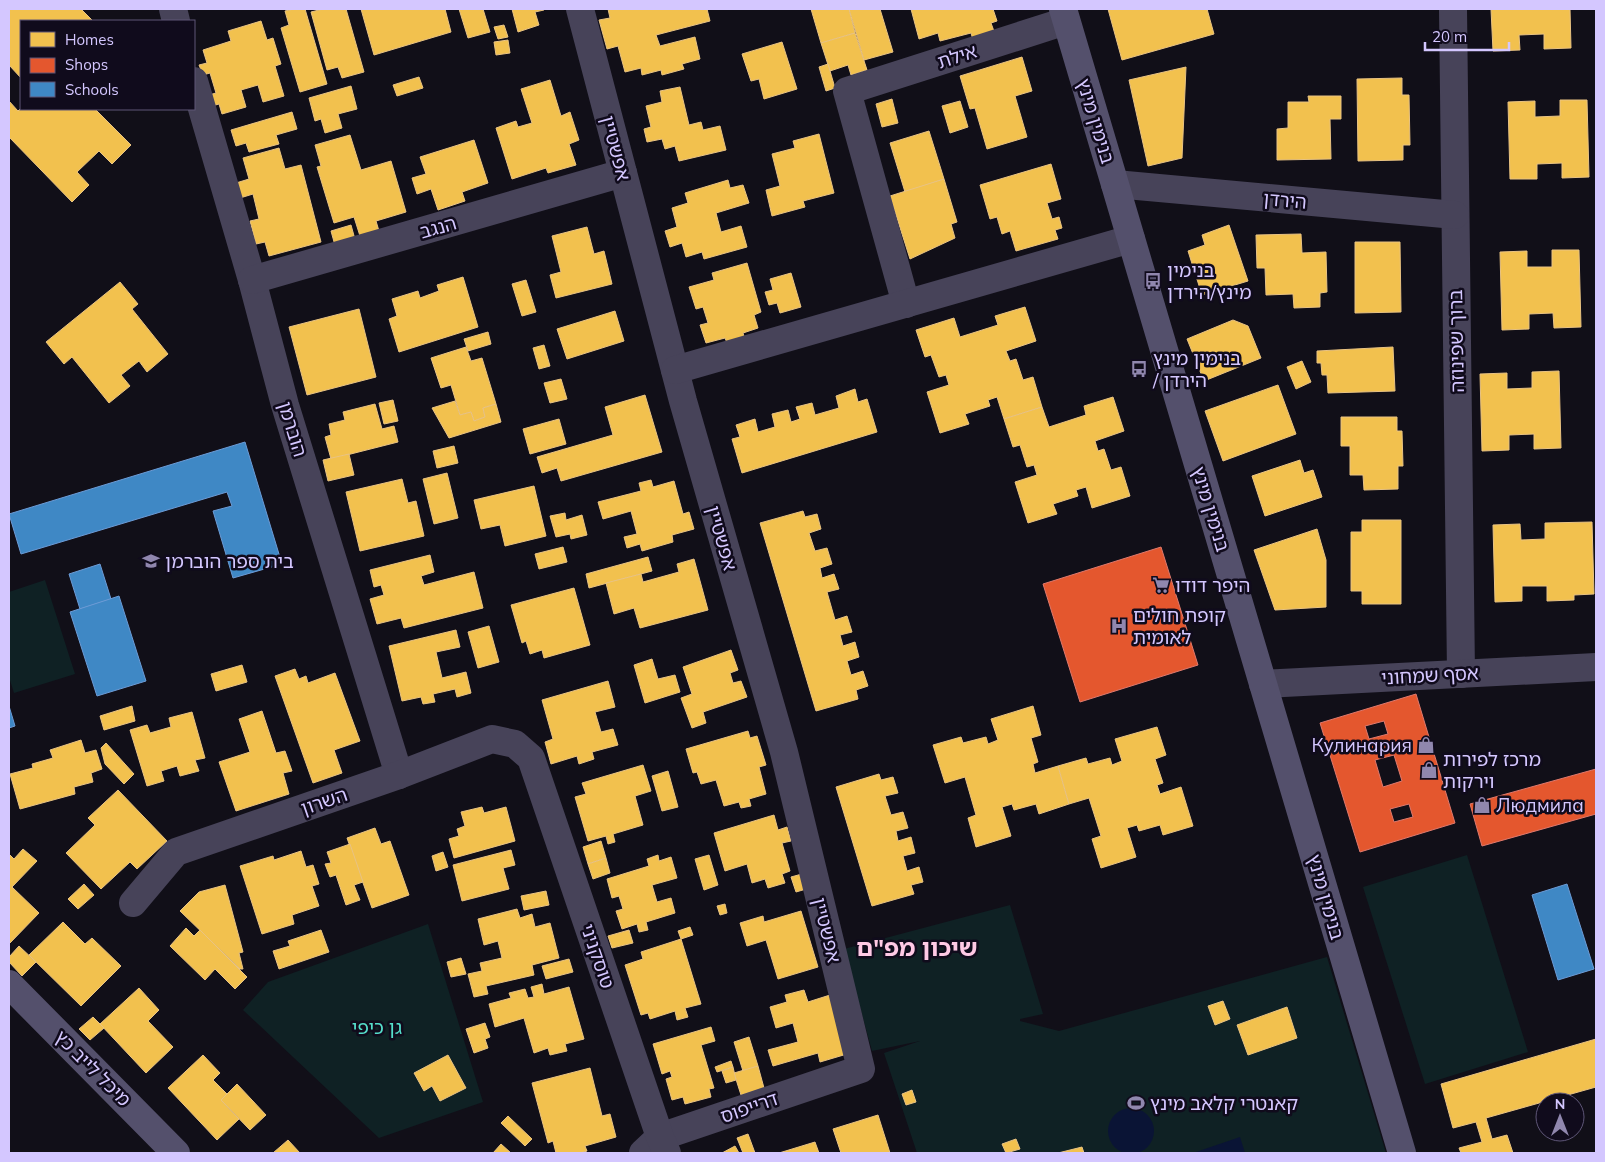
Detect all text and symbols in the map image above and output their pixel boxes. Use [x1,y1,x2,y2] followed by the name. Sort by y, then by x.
[20,20,195,110] legend
[1425,20,1509,52] scale bar
[1432,27,1467,46] text: 20 m
[65,30,114,49] text: Homes
[934,38,980,74] street label: אילת
[65,55,108,74] text: Shops
[1072,75,1120,167] street label: בנימין מינץ
[65,80,119,99] text: Schools
[596,113,636,183] street label: אפשטיין
[1262,186,1308,214] street label: הירדן
[417,210,459,244] street label: הנגב
[1167,258,1251,304] place label: בנימין מינץ/הירדן
[1143,271,1163,291] bus stop icon: בנימין מינץ/הירדן
[1443,289,1469,393] street label: ברוך שפינוזה
[1152,346,1241,392] place label: בנימין מינץ / הירדן
[1129,359,1149,379] bus stop icon: בנימין מינץ / הירדן
[273,398,313,460] street label: הוברמן
[1187,463,1235,555] street label: בנימין מינץ
[701,503,743,573] street label: אפשטיין
[165,549,294,573] place label: בית ספר הוברמן
[141,551,161,571] school or university icon: בית ספר הוברמן
[1175,573,1250,597] place label: היפר דודו
[1151,575,1171,595] supermarket icon: היפר דודו
[1133,603,1226,649] place label: קופת חולים לאומית
[1109,616,1129,636] hospital icon: קופת חולים לאומית
[1381,660,1479,690] street label: אסף שמחוני
[1312,733,1412,757] place label: Кулинария
[1416,735,1436,755] shop icon: Кулинария
[1443,747,1541,793] place label: מרכז לפירות וירקות
[1419,760,1439,780] shop icon: מרכז לפירות וירקות
[298,782,350,820] street label: השרון
[1496,793,1584,817] place label: Людмила
[1472,795,1492,815] shop icon: Людмила
[1302,851,1350,943] street label: בנימין מינץ
[807,895,847,965] street label: אפשטיין
[576,920,620,992] street label: טוסקניני
[856,932,978,962] district label: שיכון מפ"ם
[352,1015,402,1039] park label: גן כיפי
[50,1025,136,1111] street label: מיכל לייב כץ
[717,1086,781,1128] street label: דרייפוס
[1150,1091,1298,1115] place label: קאנטרי קלאב מינץ
[1535,1092,1585,1142] north arrow
[1126,1093,1146,1113] sports icon: קאנטרי קלאב מינץ
[1555,1095,1565,1113] text: N

